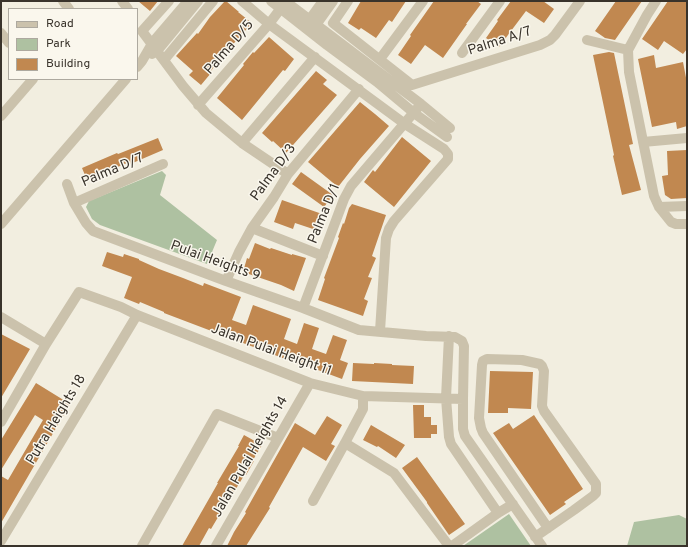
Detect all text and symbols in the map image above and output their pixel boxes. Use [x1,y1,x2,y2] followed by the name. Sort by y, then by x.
[8,8,138,80] legend
[46,16,74,32] text: Road
[202,17,258,79] street label: Palma D/5
[466,24,534,60] street label: Palma A/7
[46,36,71,52] text: Park
[46,56,90,72] text: Building
[248,141,300,205] street label: Palma D/3
[79,150,147,192] street label: Palma D/7
[305,181,345,247] street label: Palma D/1
[168,238,262,286] street label: Pulai Heights 9
[208,321,334,381] street label: Jalan Pulai Height 11
[23,372,91,468] street label: Putra Heights 18
[210,394,292,520] street label: Jalan Pulai Heights 14

